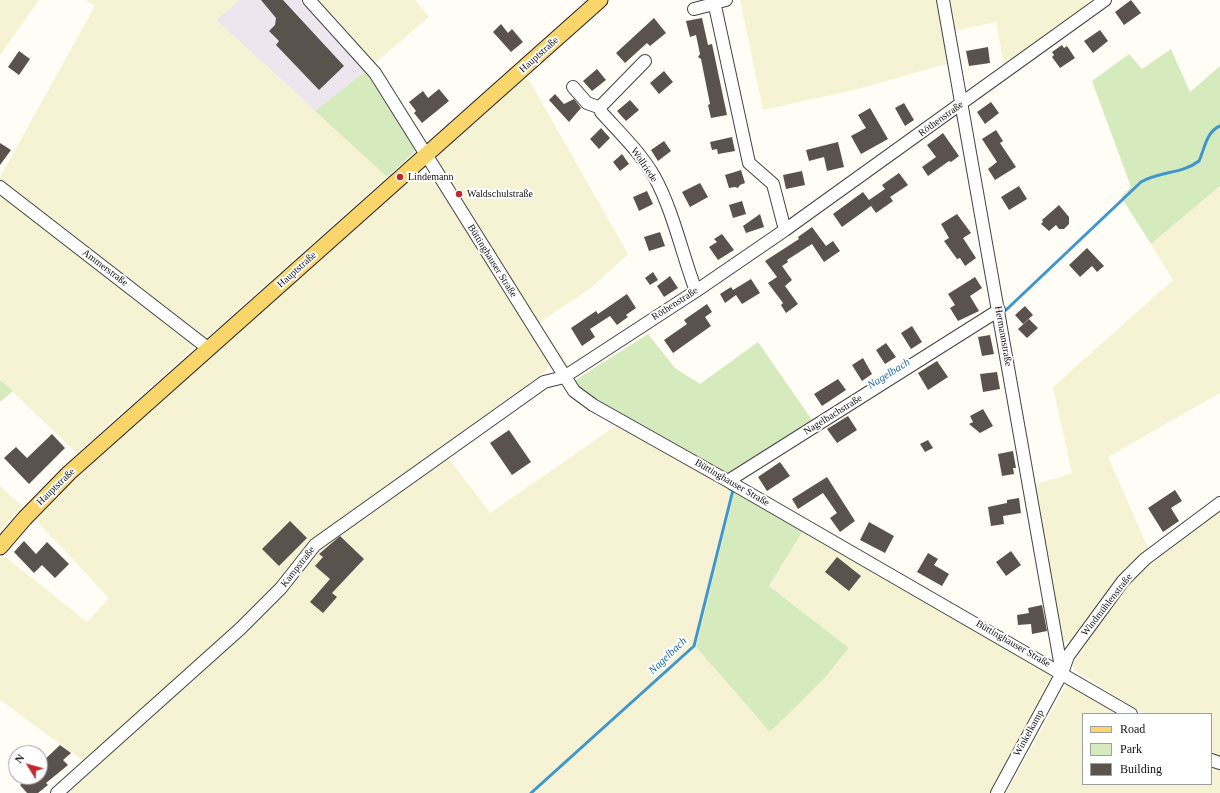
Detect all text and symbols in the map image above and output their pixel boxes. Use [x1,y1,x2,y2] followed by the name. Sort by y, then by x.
[517,34,561,76] street label: Hauptstraße
[916,99,966,139] street label: Röthenstraße
[628,145,660,185] street label: Wollriede
[408,171,454,183] place label: Lindemann
[395,172,405,182] marker: Lindemann
[467,188,533,200] place label: Waldschulstraße
[454,189,464,199] marker: Waldschulstraße
[465,222,519,300] street label: Büttinghauser Straße
[80,247,130,289] street label: Ammerstraße
[275,249,319,291] street label: Hauptstraße
[650,285,700,323] street label: Röthenstraße
[992,305,1014,367] street label: Hermannstraße
[865,356,913,392] water label: Nagelbach
[802,392,864,438] street label: Nagelbachstraße
[693,457,771,509] street label: Büttinghauser Straße
[34,466,78,508] street label: Hauptstraße
[278,544,318,590] street label: Kampstraße
[1079,571,1135,639] street label: Windmühlenstraße
[974,618,1052,670] street label: Büttinghauser Straße
[646,635,690,677] water label: Nagelbach
[1011,708,1047,758] street label: Winkelkamp
[1082,713,1212,785] legend
[1120,722,1145,736] text: Road
[1120,742,1142,756] text: Park
[8,745,48,785] north arrow
[12,752,26,765] text: N
[1120,762,1162,776] text: Building

